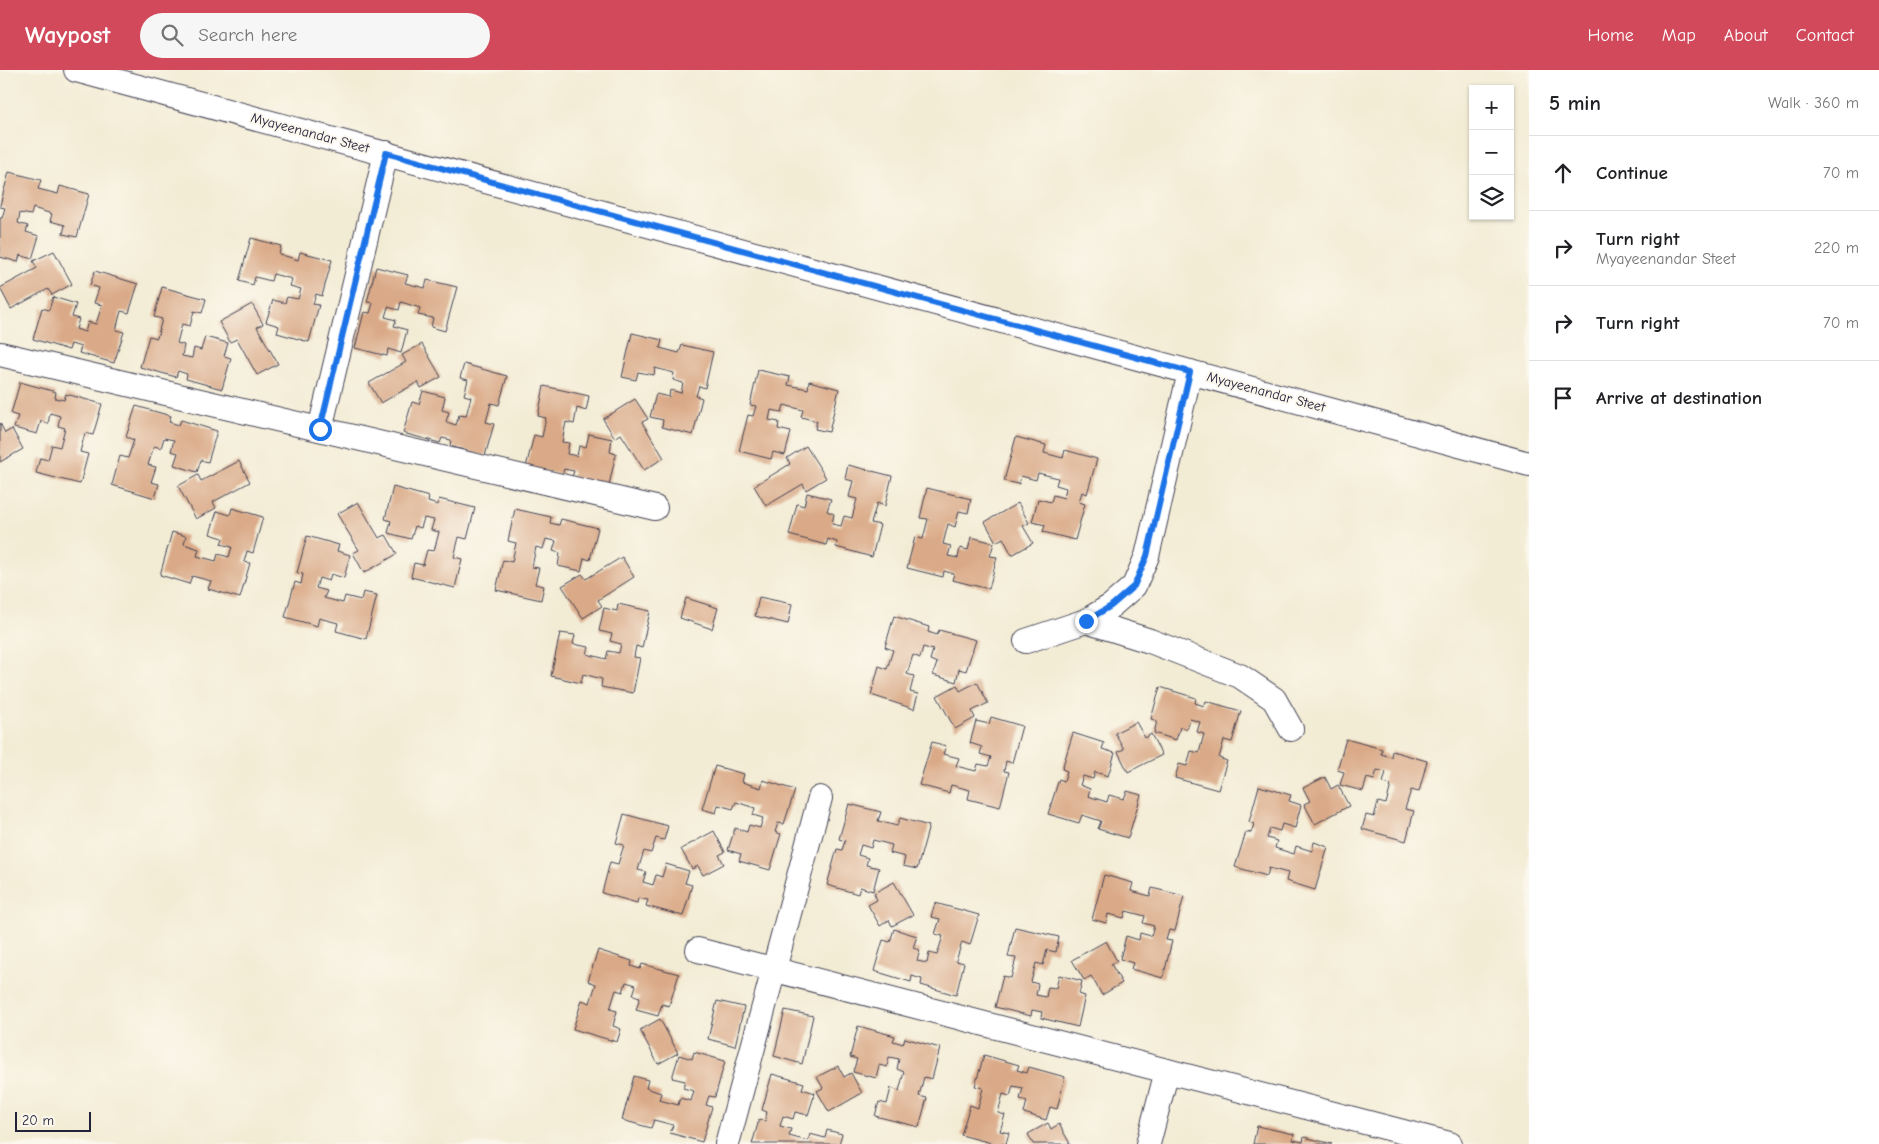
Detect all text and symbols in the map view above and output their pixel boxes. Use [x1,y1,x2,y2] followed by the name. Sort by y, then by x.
[140,13,490,58] search box
[25,21,110,49] text: Waypost
[158,21,186,49] icon: search
[198,24,297,46] text: Search here
[1587,25,1634,46] text: Home
[1662,25,1696,46] text: Map
[1724,25,1768,46] text: About
[1796,25,1854,46] text: Contact
[1469,85,1514,220] map controls
[1469,85,1514,130] button: +
[1549,91,1601,115] text: 5 min
[1768,94,1859,112] text: Walk · 360 m
[249,109,372,157] street label: Myayeenandar Steet
[1469,130,1514,175] button: −
[1549,159,1577,187] icon: ahead
[1596,162,1668,184] text: Continue
[1823,164,1859,182] text: 70 m
[1469,175,1514,220] button: layers
[1596,228,1680,250] text: Turn right
[1549,234,1577,262] icon: right
[1814,239,1859,257] text: 220 m
[1596,250,1735,268] text: Myayeenandar Steet
[1549,309,1577,337] icon: right
[1596,312,1680,334] text: Turn right
[1823,314,1859,332] text: 70 m
[1205,368,1328,416] street label: Myayeenandar Steet
[1549,384,1577,412] icon: arrive
[1596,387,1762,409] text: Arrive at destination
[309,418,332,441] route start
[1075,610,1098,633] route end
[15,1109,91,1132] scale bar
[22,1112,54,1129] text: 20 m

